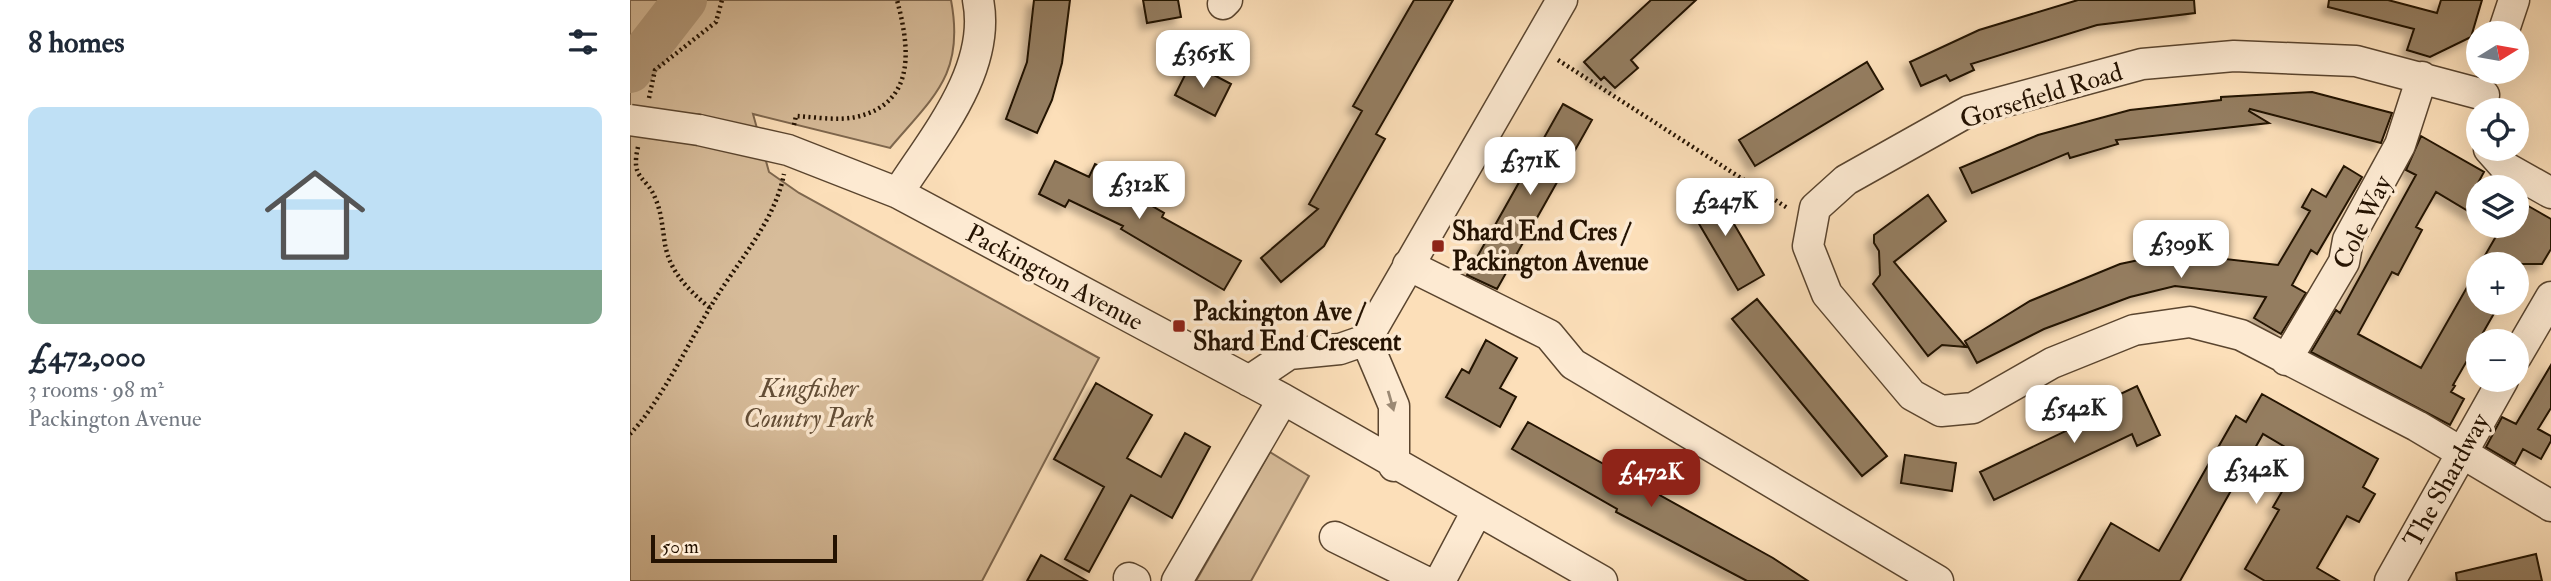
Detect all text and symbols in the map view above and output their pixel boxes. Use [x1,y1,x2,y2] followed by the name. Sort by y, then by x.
[2466,21,2529,84] north arrow
[2466,21,2529,392] map controls
[564,23,602,61] icon: filters
[28,24,125,61] text: 8 homes
[1154,31,1252,90] pin: £365K
[1172,38,1234,67] text: £365K
[1956,56,2127,136] street label: Gorsefield Road
[2466,98,2529,161] button: locate
[1481,138,1579,197] pin: £371K
[1500,145,1560,174] text: £371K
[252,152,378,278] icon: home
[1090,162,1188,221] pin: £312K
[1109,169,1169,198] text: £312K
[2327,170,2400,275] street label: Cole Way
[2466,175,2529,238] button: layers
[1676,178,1774,238] pin: £247K
[1692,186,1758,215] text: £247K
[1452,216,1648,279] place label: Shard End Cres / Packington Avenue
[960,218,1149,338] street label: Packington Avenue
[2132,220,2230,280] pin: £309K
[2149,228,2213,257] text: £309K
[1430,238,1446,254] marker: Shard End Cres / Packington Avenue
[2466,252,2529,315] button: +
[1193,296,1402,358] place label: Packington Ave / Shard End Crescent
[1171,318,1187,334] marker: Packington Ave / Shard End Crescent
[2466,329,2529,392] button: −
[28,338,146,375] text: £472,000
[744,373,874,435] park label: Kingfisher Country Park
[28,375,164,404] text: 3 rooms · 98 m²
[2025,386,2123,445] pin: £542K
[1386,390,1396,411] one-way arrow
[2041,393,2107,422] text: £542K
[28,404,202,433] text: Packington Avenue
[2397,407,2497,553] street label: The Shardway
[2207,447,2305,506] pin: £342K
[1602,449,1700,509] pin: £472K
[2224,454,2288,483] text: £342K
[1618,457,1684,486] text: £472K
[651,532,836,564] scale bar
[662,535,699,559] text: 50 m

